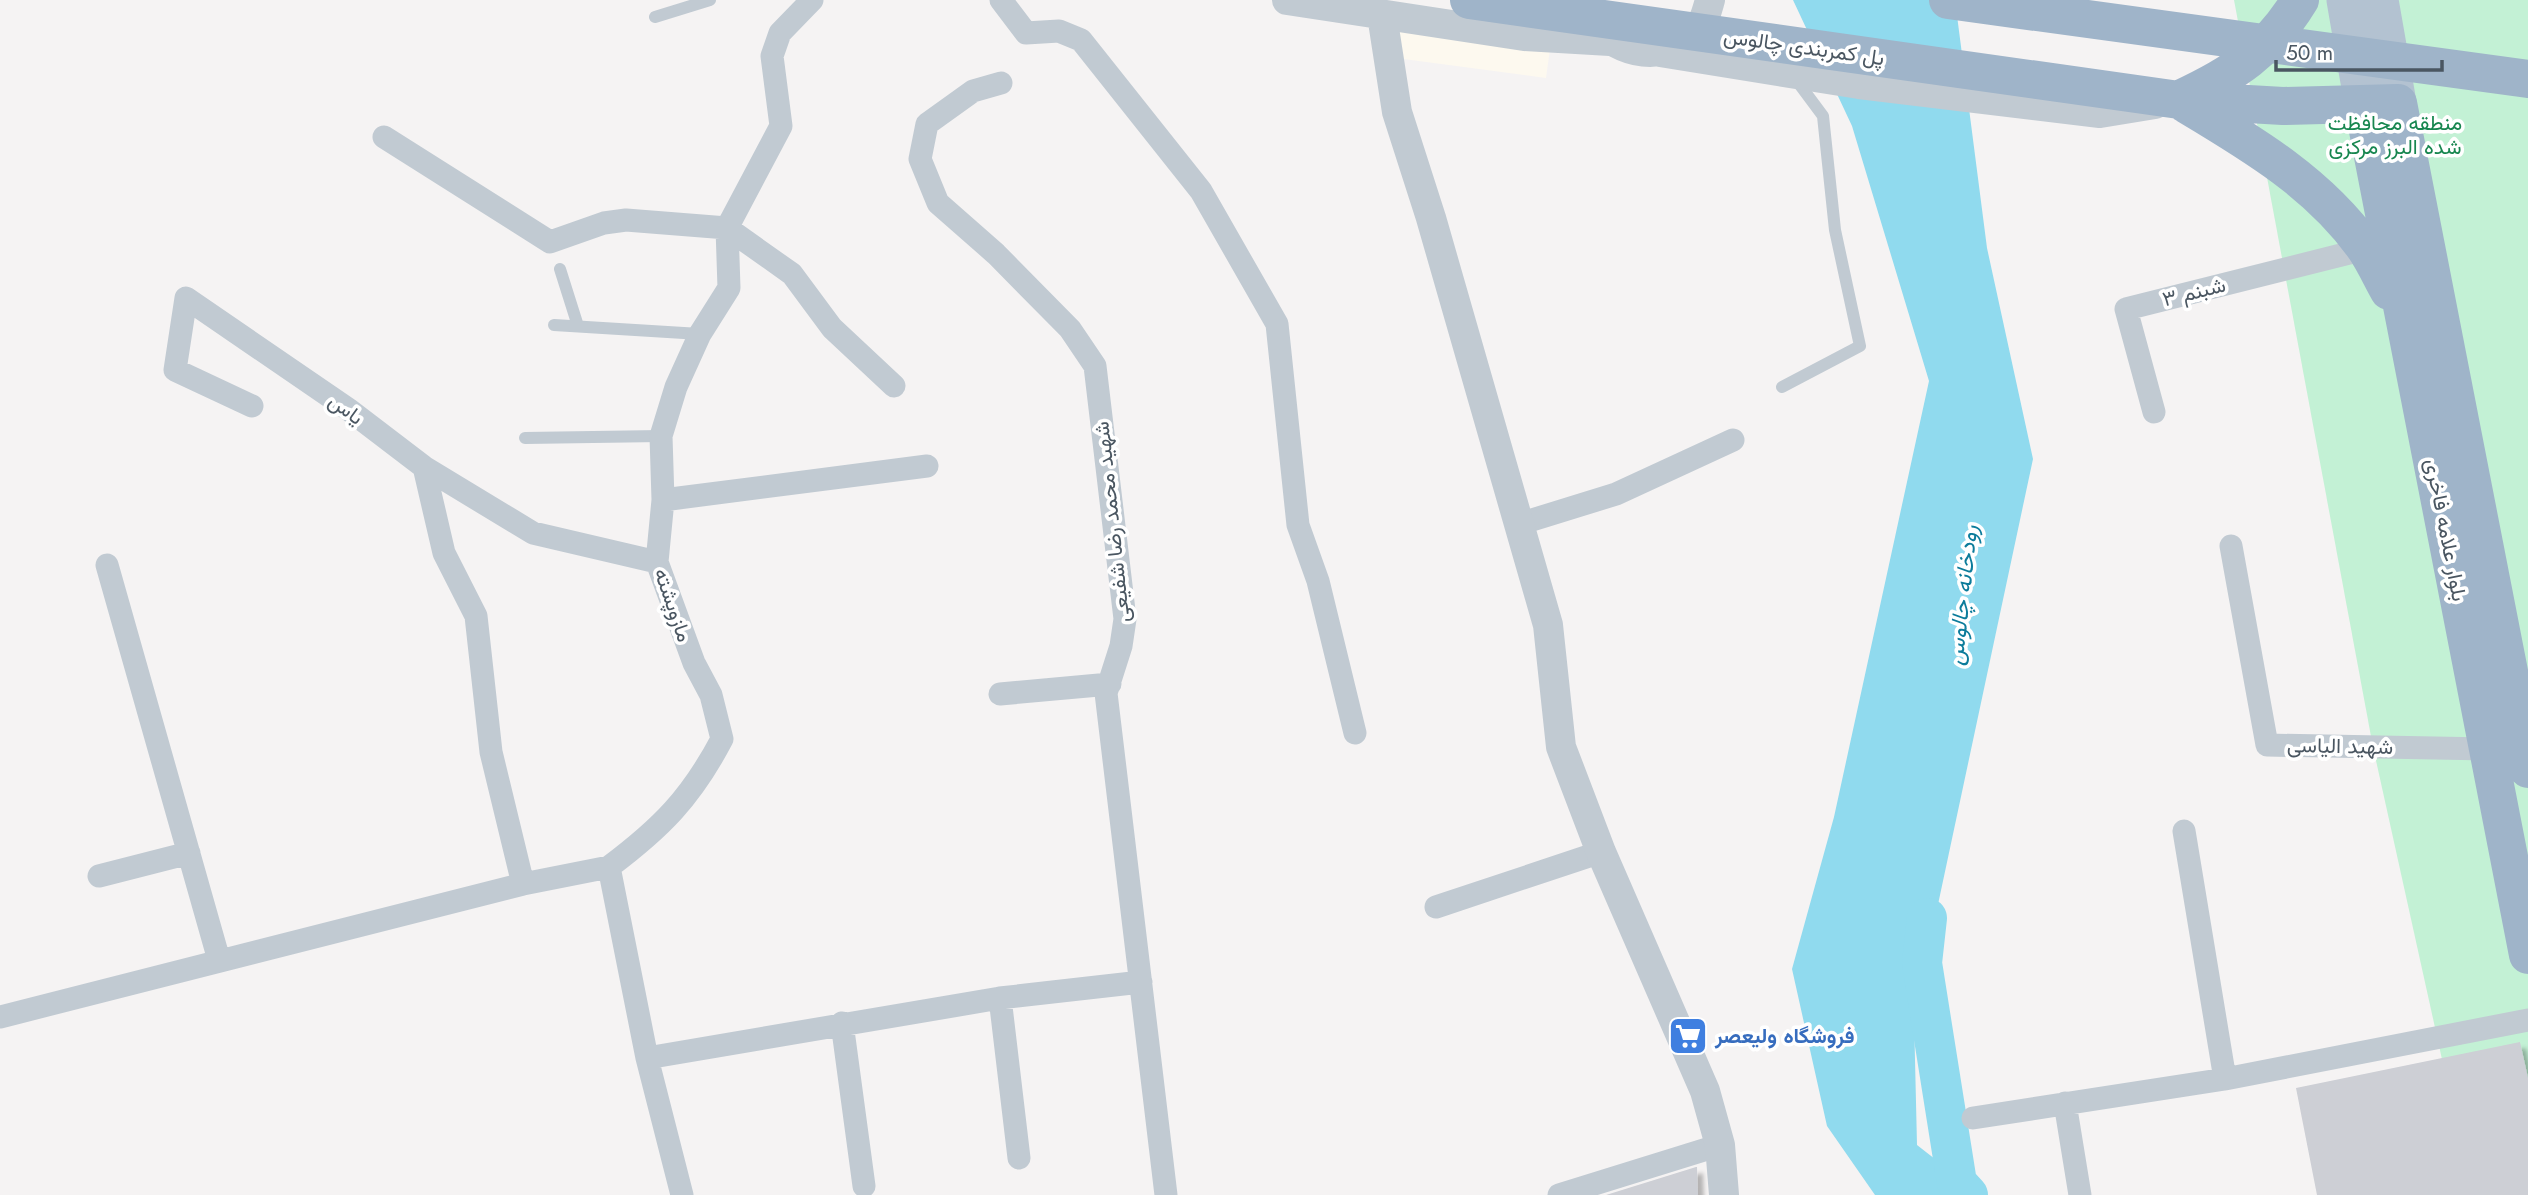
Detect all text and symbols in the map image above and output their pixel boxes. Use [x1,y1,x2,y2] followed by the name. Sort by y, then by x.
[1722,21,1886,73] street label: پل کمربندی چالوس
[2276,28,2442,72] scale bar
[2286,38,2333,68] text: 50 m
[2328,108,2462,162] park label: منطقه محافظت شده البرز مرکزی
[2159,270,2229,314] street label: شبنم ۳
[322,386,370,432] street label: یاس
[1087,420,1137,624] street label: شهید محمد رضا شفیعی
[2417,456,2475,604] street label: بلوار علامه فاخری
[1938,523,1986,667] water label: رودخانه چالوس
[646,564,700,646] street label: مازوپشته
[2287,730,2393,762] street label: شهید الیاسی
[1667,1015,1709,1057] supermarket icon: فروشگاه ولیعصر
[1714,1021,1854,1051] place label: فروشگاه ولیعصر

